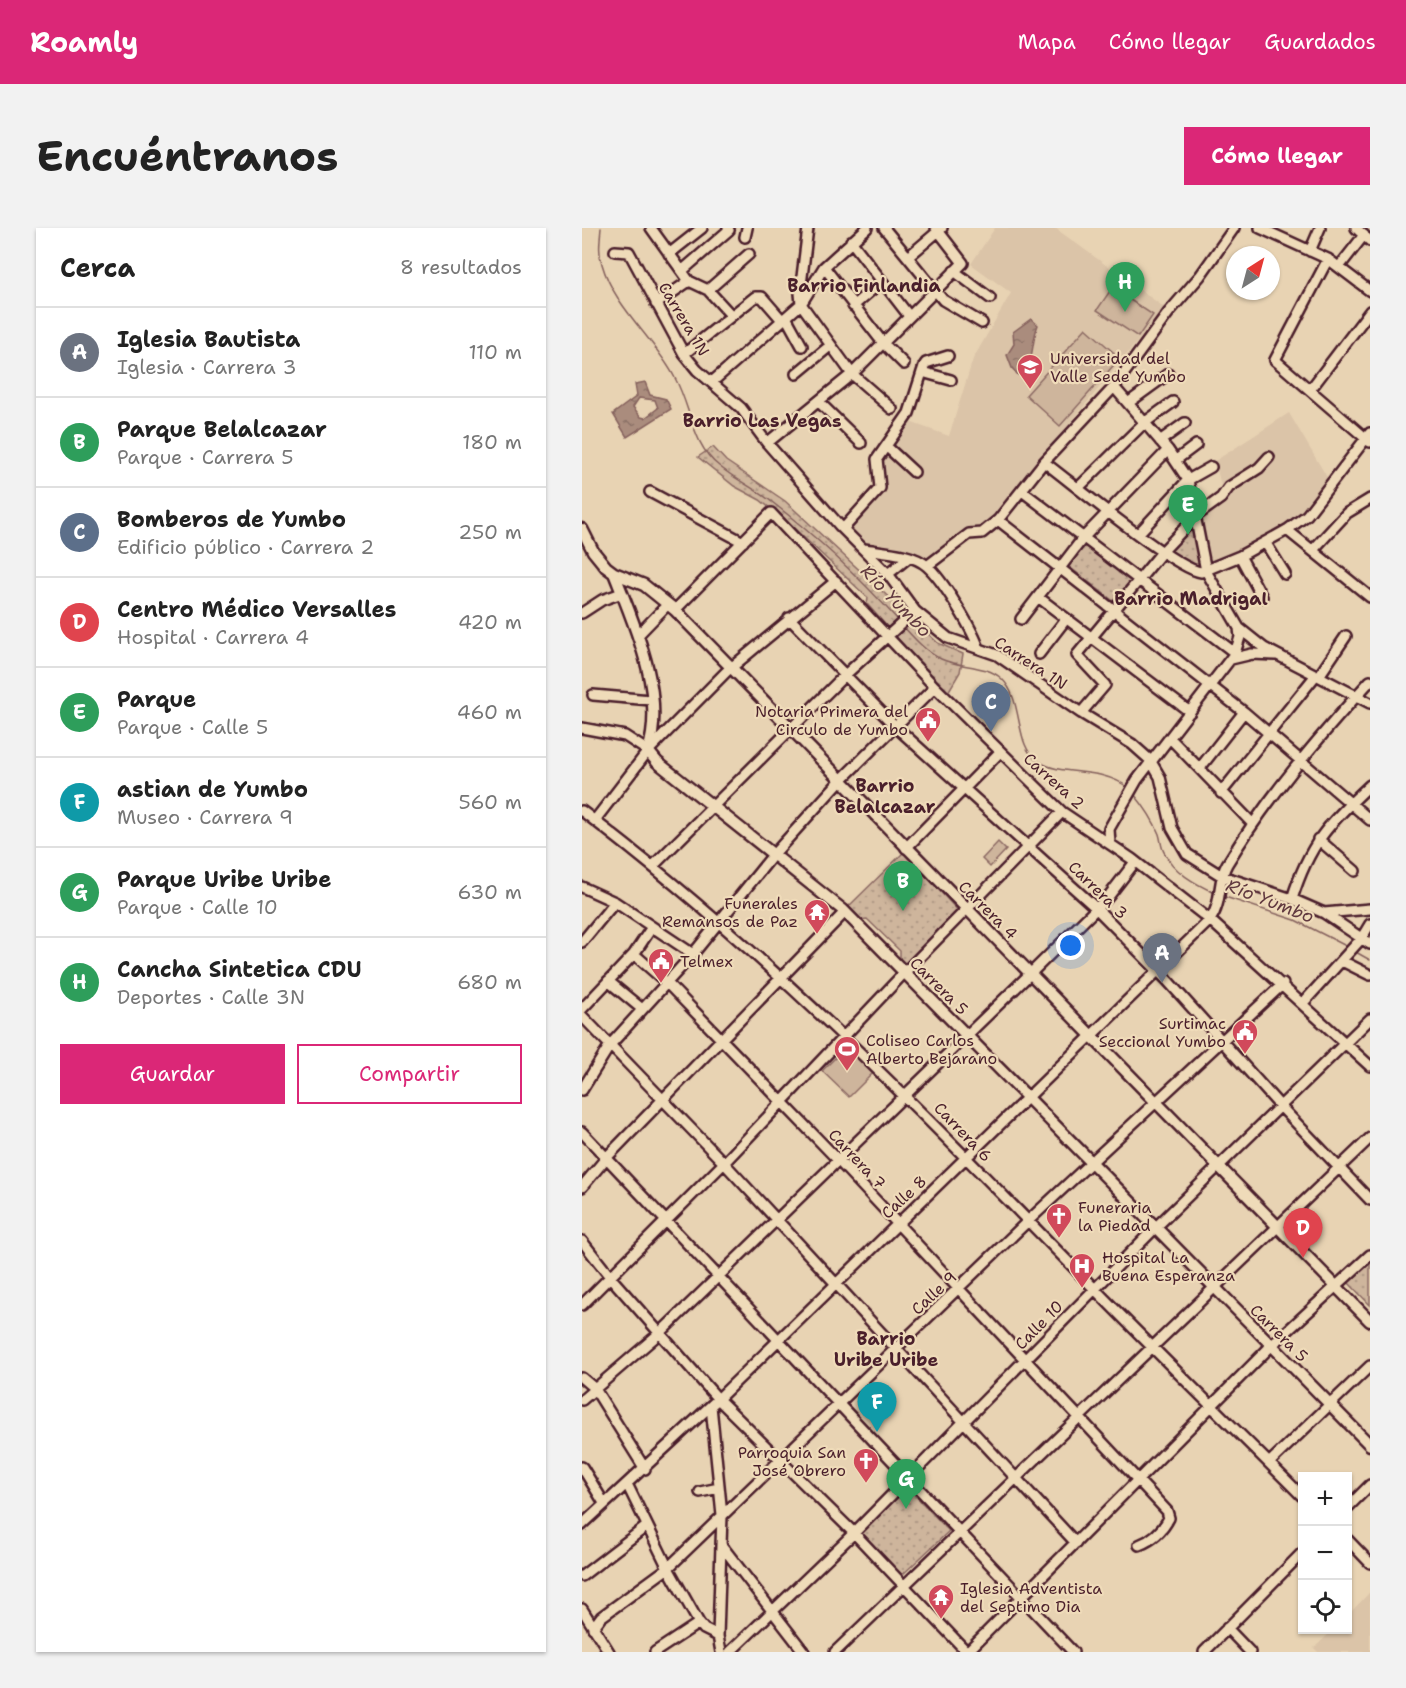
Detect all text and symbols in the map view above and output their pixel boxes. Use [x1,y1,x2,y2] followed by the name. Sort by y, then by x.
[30,23,138,61] text: Roamly
[1018,28,1076,56] text: Mapa
[1109,28,1231,56] text: Cómo llegar
[1264,28,1376,56] text: Guardados
[1184,127,1370,185] button: Cómo llegar
[36,128,338,184] text: Encuéntranos
[1226,246,1280,300] north arrow
[60,250,135,285] text: Cerca
[400,254,522,280] text: 8 resultados
[1106,262,1144,312] pin: H
[787,274,941,298] district label: Barrio Finlandia
[654,278,714,360] street label: Carrera 1N
[117,325,300,354] text: Iglesia Bautista
[72,339,87,365] text: A
[468,339,522,365] text: 110 m
[1050,348,1186,387] place label: Universidad del Valle Sede Yumbo
[1015,352,1045,390] school or university icon: Universidad del Valle Sede Yumbo
[117,354,296,380] text: Iglesia · Carrera 3
[683,409,841,433] district label: Barrio Las Vegas
[117,415,327,444] text: Parque Belalcazar
[73,429,86,455] text: B
[462,429,522,455] text: 180 m
[117,444,294,470] text: Parque · Carrera 5
[1168,486,1208,535] pin: E
[117,505,346,534] text: Bomberos de Yumbo
[73,519,86,545] text: C
[458,519,522,545] text: 250 m
[117,534,374,560] text: Edificio público · Carrera 2
[855,560,937,643] water label: Río Yumbo
[1114,587,1268,611] district label: Barrio Madrigal
[117,595,396,624] text: Centro Médico Versalles
[72,609,87,635] text: D
[458,609,522,635] text: 420 m
[117,624,309,650] text: Hospital · Carrera 4
[991,632,1071,694] street label: Carrera 1N
[972,682,1010,732] pin: C
[117,685,196,714] text: Parque
[73,699,86,725] text: E
[457,699,522,725] text: 460 m
[755,701,908,740] place label: Notaria Primera del Circulo de Yumbo
[913,705,943,743] public building icon: Notaria Primera del Circulo de Yumbo
[117,714,268,740] text: Parque · Calle 5
[1019,748,1089,814] street label: Carrera 2
[835,774,936,819] district label: Barrio Belalcazar
[117,775,308,804] text: astian de Yumbo
[74,789,85,815] text: F
[459,789,522,815] text: 560 m
[117,804,293,830] text: Museo · Carrera 9
[1064,856,1132,924] street label: Carrera 3
[884,862,922,911] pin: B
[117,865,331,894] text: Parque Uribe Uribe
[1223,873,1317,929] water label: Río Yumbo
[954,876,1022,944] street label: Carrera 4
[71,879,88,905] text: G
[458,879,522,905] text: 630 m
[662,893,798,932] place label: Funerales Remansos de Paz
[117,894,278,920] text: Parque · Calle 10
[802,897,832,935] temple icon: Funerales Remansos de Paz
[1056,931,1085,960] your location
[1142,934,1182,983] pin: A
[646,946,676,984] public building icon: Telmex
[680,951,733,972] place label: Telmex
[906,953,972,1019] street label: Carrera 5
[117,955,362,984] text: Cancha Sintetica CDU
[72,969,87,995] text: H
[457,969,522,995] text: 680 m
[117,984,305,1010] text: Deportes · Calle 3N
[1099,1013,1226,1052] place label: Surtimac Seccional Yumbo
[1230,1017,1260,1055] public building icon: Surtimac Seccional Yumbo
[866,1030,997,1069] place label: Coliseo Carlos Alberto Bejarano
[832,1034,862,1072] sports icon: Coliseo Carlos Alberto Bejarano
[60,1044,285,1104] button: Guardar
[297,1044,522,1104] button: Compartir
[929,1098,997,1166] street label: Carrera 6
[824,1124,890,1194] street label: Carrera 7
[877,1171,931,1223] street label: Calle 8
[1078,1197,1152,1236] place label: Funeraria la Piedad
[1044,1201,1074,1239] church icon: Funeraria la Piedad
[1284,1208,1322,1258] pin: D
[1102,1247,1235,1286] place label: Hospital La Buena Esperanza
[1067,1251,1097,1289] hospital icon: Hospital La Buena Esperanza
[907,1267,961,1319] street label: Calle 9
[1010,1296,1068,1354] street label: Calle 10
[1246,1300,1312,1366] street label: Carrera 5
[834,1327,938,1372] district label: Barrio Uribe Uribe
[858,1382,896,1432] pin: F
[738,1442,846,1481] place label: Parroquia San José Obrero
[851,1446,881,1484] church icon: Parroquia San José Obrero
[886,1460,926,1509] pin: G
[1298,1472,1352,1634] map controls
[1298,1472,1352,1526] button: +
[1298,1526,1352,1580] button: −
[960,1578,1102,1617] place label: Iglesia Adventista del Septimo Dia
[1298,1580,1352,1634] button: locate
[926,1582,956,1620] temple icon: Iglesia Adventista del Septimo Dia

